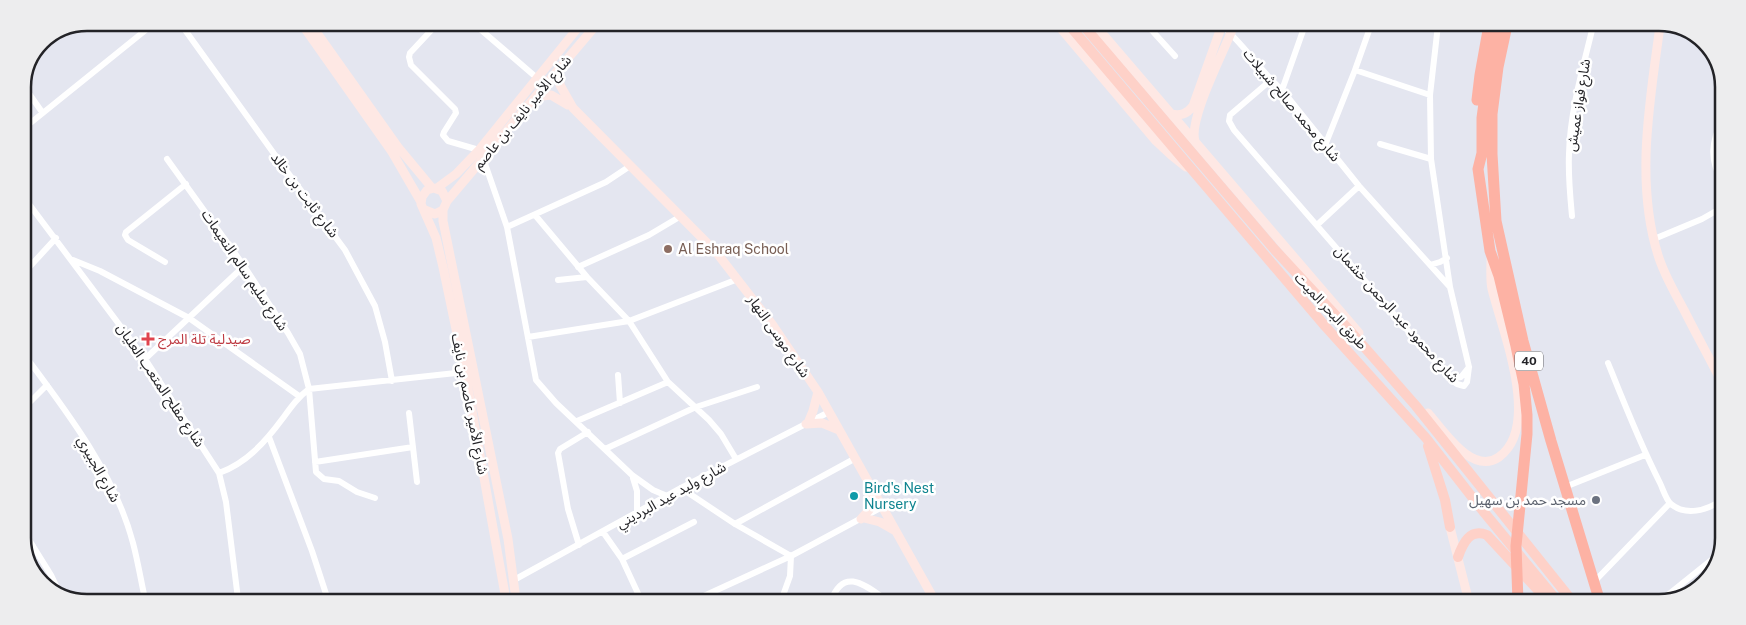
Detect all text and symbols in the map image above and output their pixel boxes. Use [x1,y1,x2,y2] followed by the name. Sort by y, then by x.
[1238,45,1344,166] street label: شارع محمد صالح شبيلات
[470,52,577,174] street label: شارع الأمير نايف بن عاصم
[1563,58,1596,153] street label: شارع فواز عميش
[265,149,342,242] street label: شارع ثابت بن خالد
[196,206,292,335] street label: شارع سليم سالم النعيمات
[678,241,789,257] place label: Al Eshraq School
[1329,242,1463,388] street label: شارع محمود عبد الرحمن خشمان
[662,243,674,255] marker: Al Eshraq School
[1290,269,1371,354] street label: طريق البحر الميت
[741,291,814,382] street label: شارع موسى النهار
[111,320,208,451] street label: شارع مفلح المتعب العليان
[158,331,251,350] place label: صيدلية تلة المرج
[446,332,492,477] street label: شارع الأمير عاصم بن نايف
[142,333,154,345] marker: صيدلية تلة المرج
[1515,352,1543,371] road number: 40
[72,433,124,506] street label: شارع الجبيري
[613,458,730,535] street label: شارع وليد عيد البرديني
[864,480,934,512] place label: Bird's Nest Nursery
[848,490,860,502] marker: Bird's Nest Nursery
[1469,492,1586,509] place label: مسجد حمد بن سهيل
[1590,494,1602,506] marker: مسجد حمد بن سهيل

